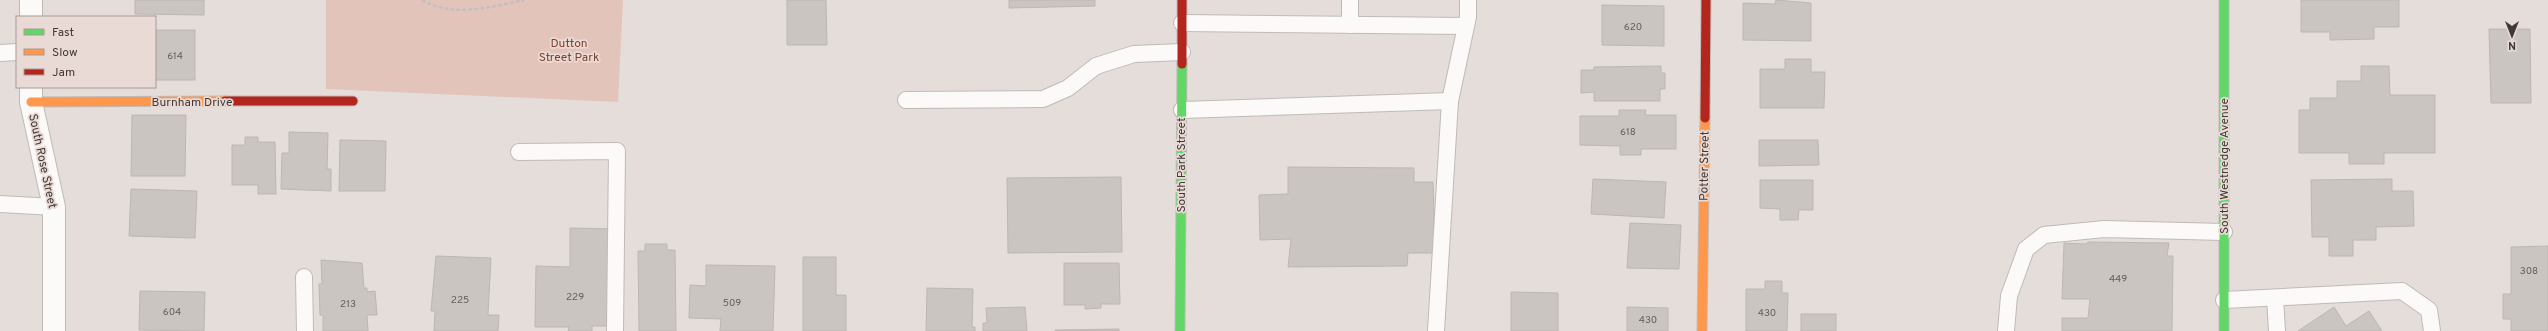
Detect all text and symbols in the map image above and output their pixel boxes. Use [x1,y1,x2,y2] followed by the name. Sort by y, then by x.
[16,16,156,88] legend
[2492,16,2532,56] north arrow
[1624,21,1642,34] house number: 620
[52,25,74,41] text: Fast
[539,36,599,66] park label: Dutton Street Park
[2508,38,2516,52] text: N
[52,45,78,61] text: Slow
[167,50,183,63] house number: 614
[52,65,75,81] text: Jam
[152,95,232,111] street label: Burnham Drive
[2217,98,2233,234] street label: South Westnedge Avenue
[24,112,60,210] street label: South Rose Street
[1174,118,1190,212] street label: South Park Street
[1620,126,1636,139] house number: 618
[1696,131,1714,201] street label: Potter Street
[2520,265,2538,278] house number: 308
[2109,273,2127,286] house number: 449
[566,291,584,304] house number: 229
[451,294,469,307] house number: 225
[723,297,741,310] house number: 509
[340,298,356,311] house number: 213
[163,306,181,319] house number: 604
[1758,307,1776,320] house number: 430
[1639,314,1657,327] house number: 430

